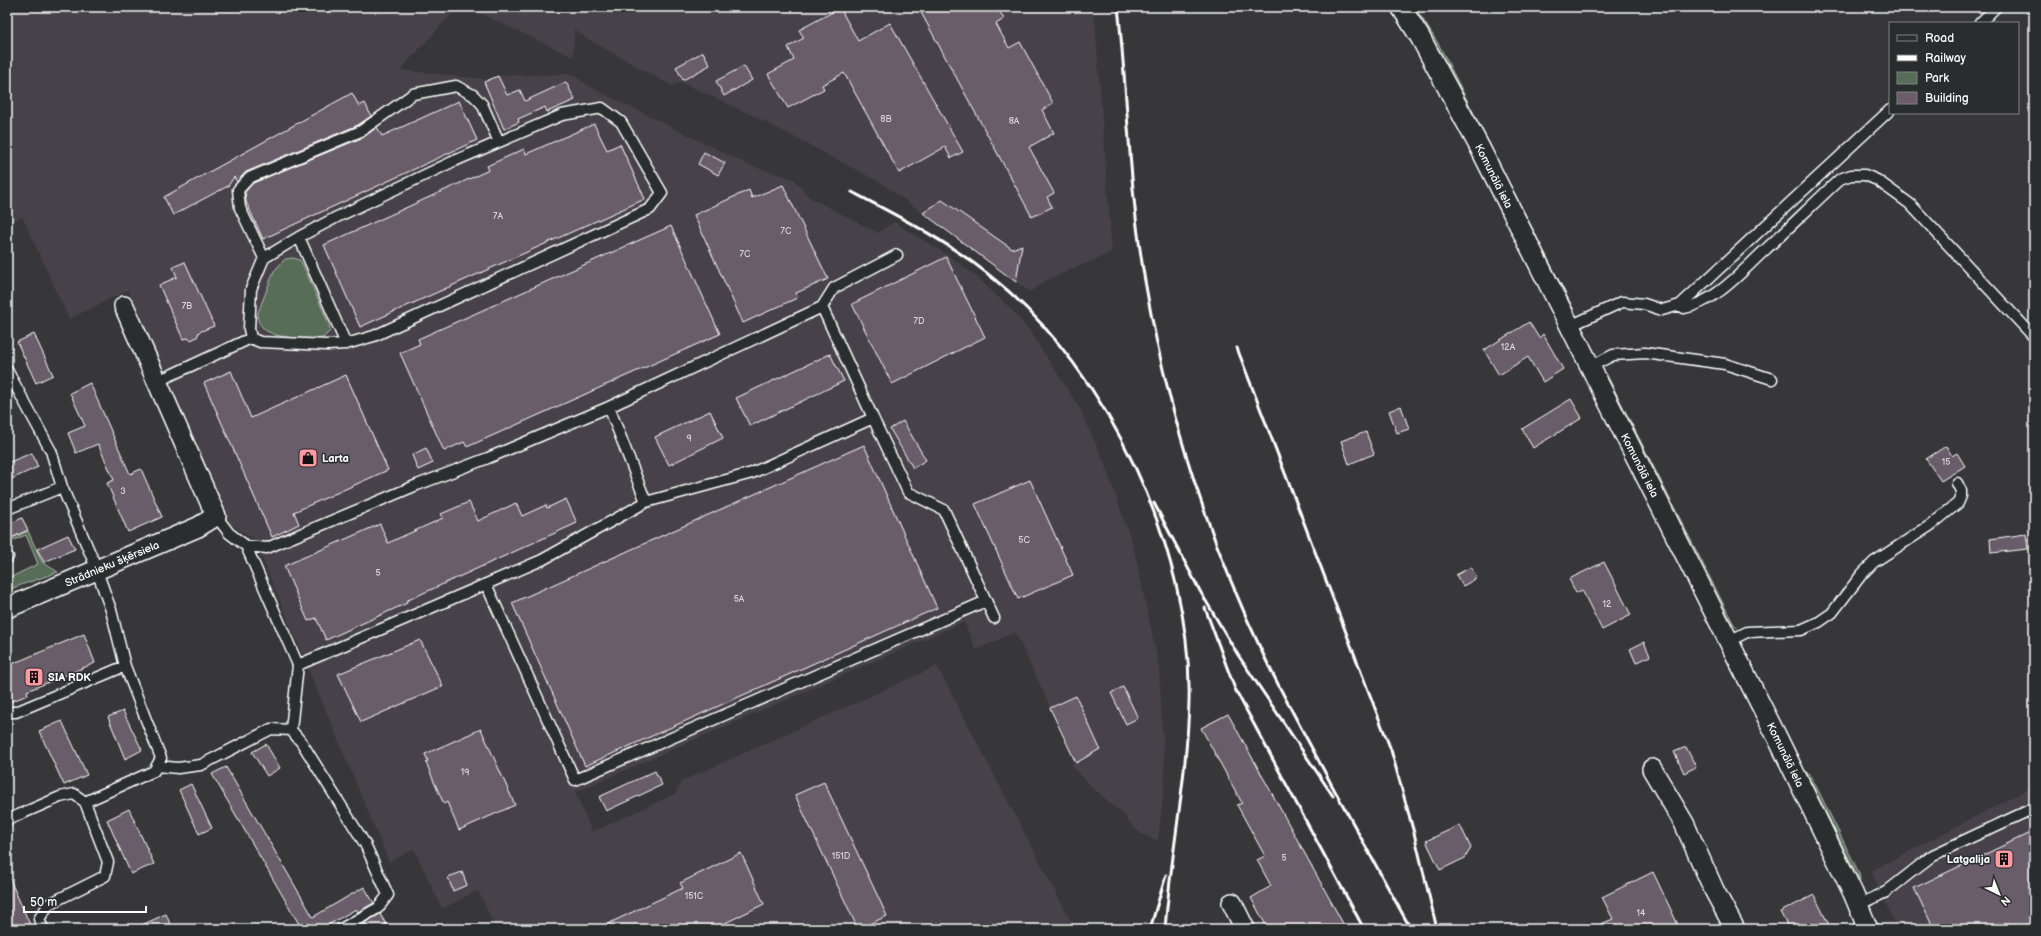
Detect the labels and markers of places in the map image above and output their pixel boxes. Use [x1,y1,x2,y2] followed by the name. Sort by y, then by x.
[297,447,319,469] shop icon: Larta
[322,452,349,465] place label: Larta
[23,666,45,688] building icon: SIA RDK
[48,671,91,684] place label: SIA RDK
[1993,848,2015,870] building icon: Latgalija
[1947,853,1990,866] place label: Latgalija

